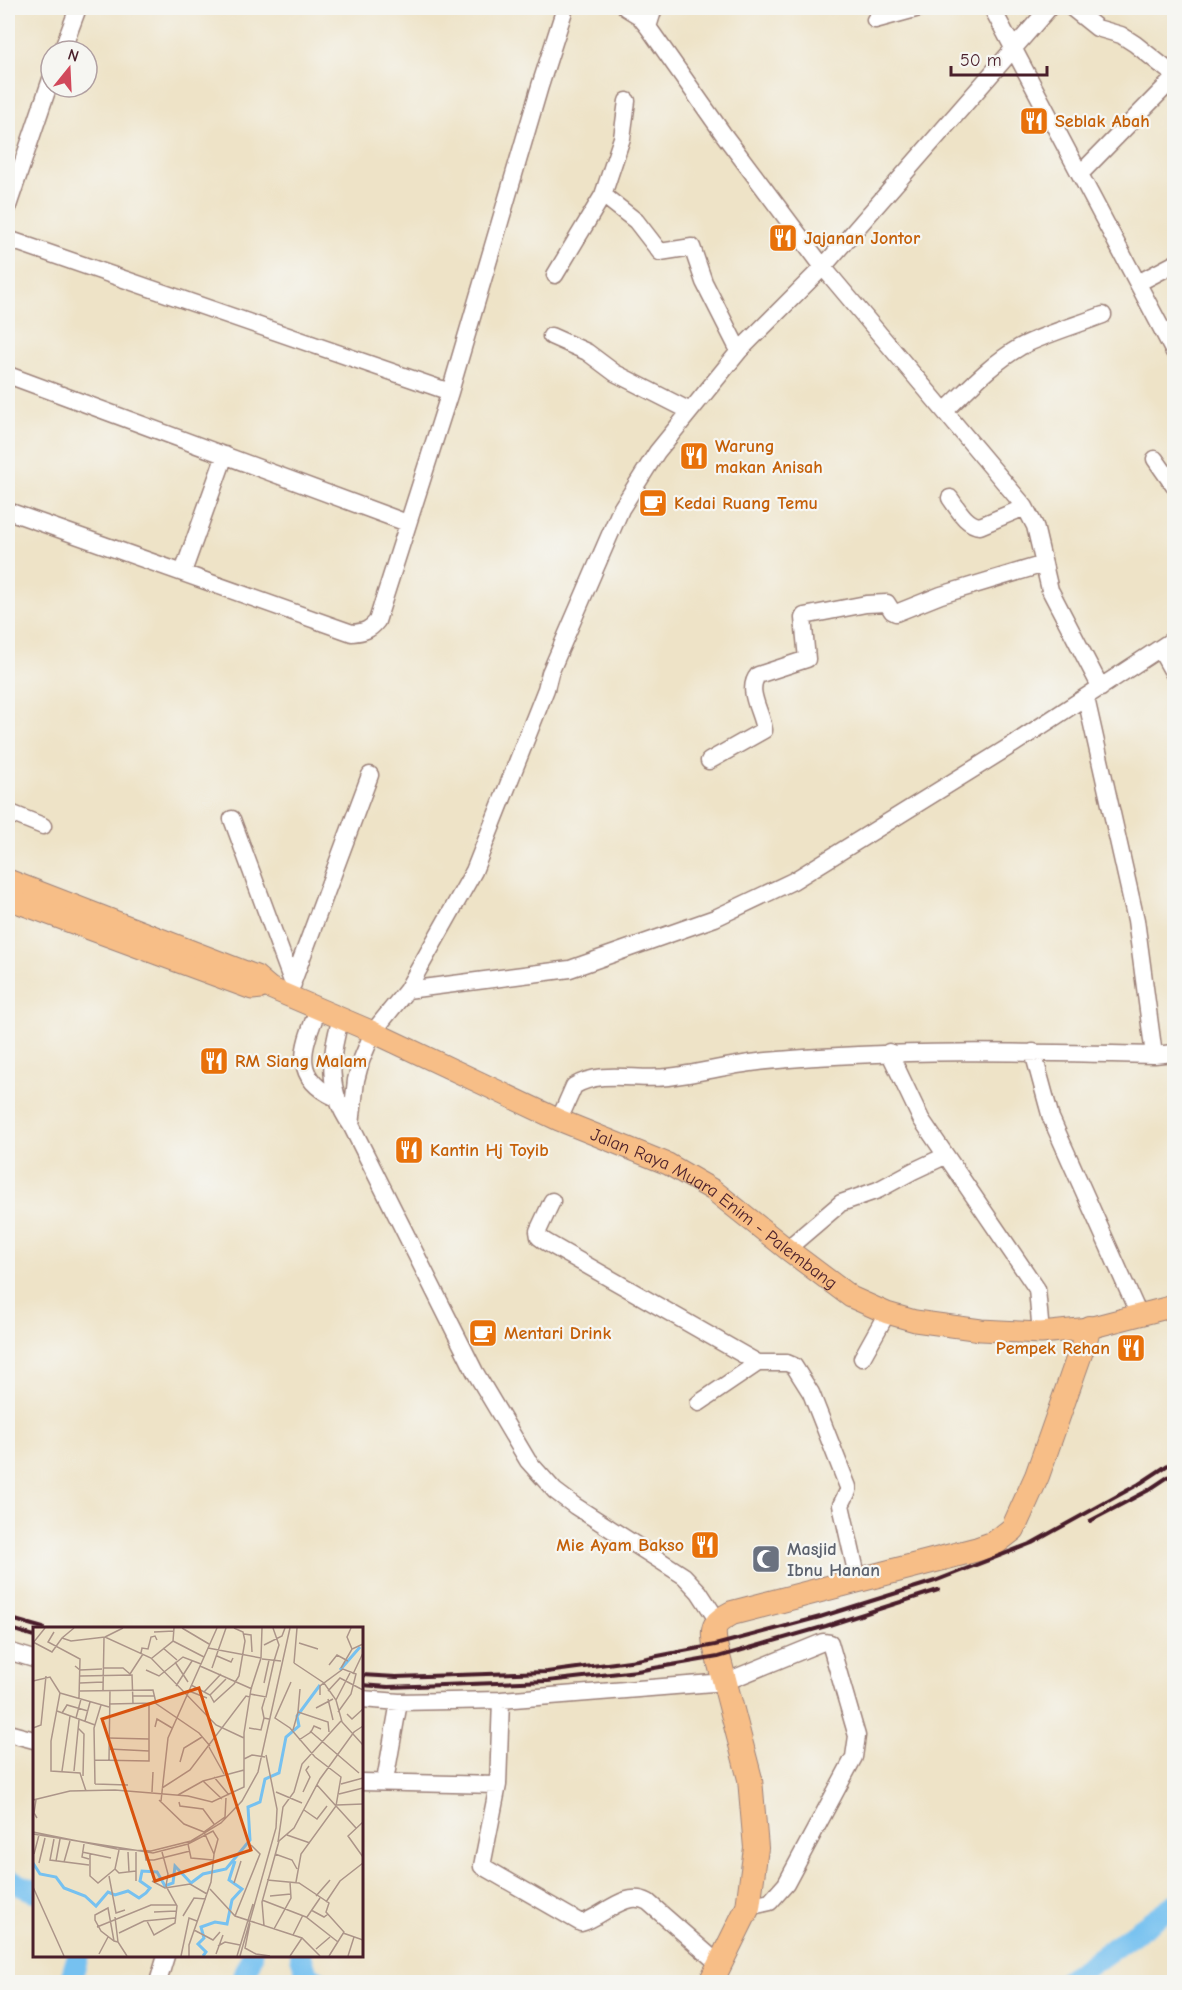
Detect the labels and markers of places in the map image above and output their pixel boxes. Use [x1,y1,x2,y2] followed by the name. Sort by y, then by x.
[1018,105,1050,137] restaurant icon: Seblak Abah
[1055,111,1150,132] place label: Seblak Abah
[767,222,799,254] restaurant icon: Jajanan Jontor
[804,228,921,249] place label: Jajanan Jontor
[715,436,823,478] place label: Warung makan Anisah
[678,440,710,472] restaurant icon: Warung makan Anisah
[637,487,669,519] cafe icon: Kedai Ruang Temu
[674,493,818,514] place label: Kedai Ruang Temu
[198,1045,230,1077] restaurant icon: RM Siang Malam
[235,1051,367,1072] place label: RM Siang Malam
[393,1134,425,1166] restaurant icon: Kantin Hj Toyib
[430,1140,549,1161] place label: Kantin Hj Toyib
[467,1317,499,1349] cafe icon: Mentari Drink
[504,1323,611,1344] place label: Mentari Drink
[1115,1332,1147,1364] restaurant icon: Pempek Rehan
[996,1338,1110,1359] place label: Pempek Rehan
[689,1529,721,1561] restaurant icon: Mie Ayam Bakso
[556,1535,684,1556] place label: Mie Ayam Bakso
[787,1539,880,1581] place label: Masjid Ibnu Hanan
[750,1543,782,1575] mosque icon: Masjid Ibnu Hanan

